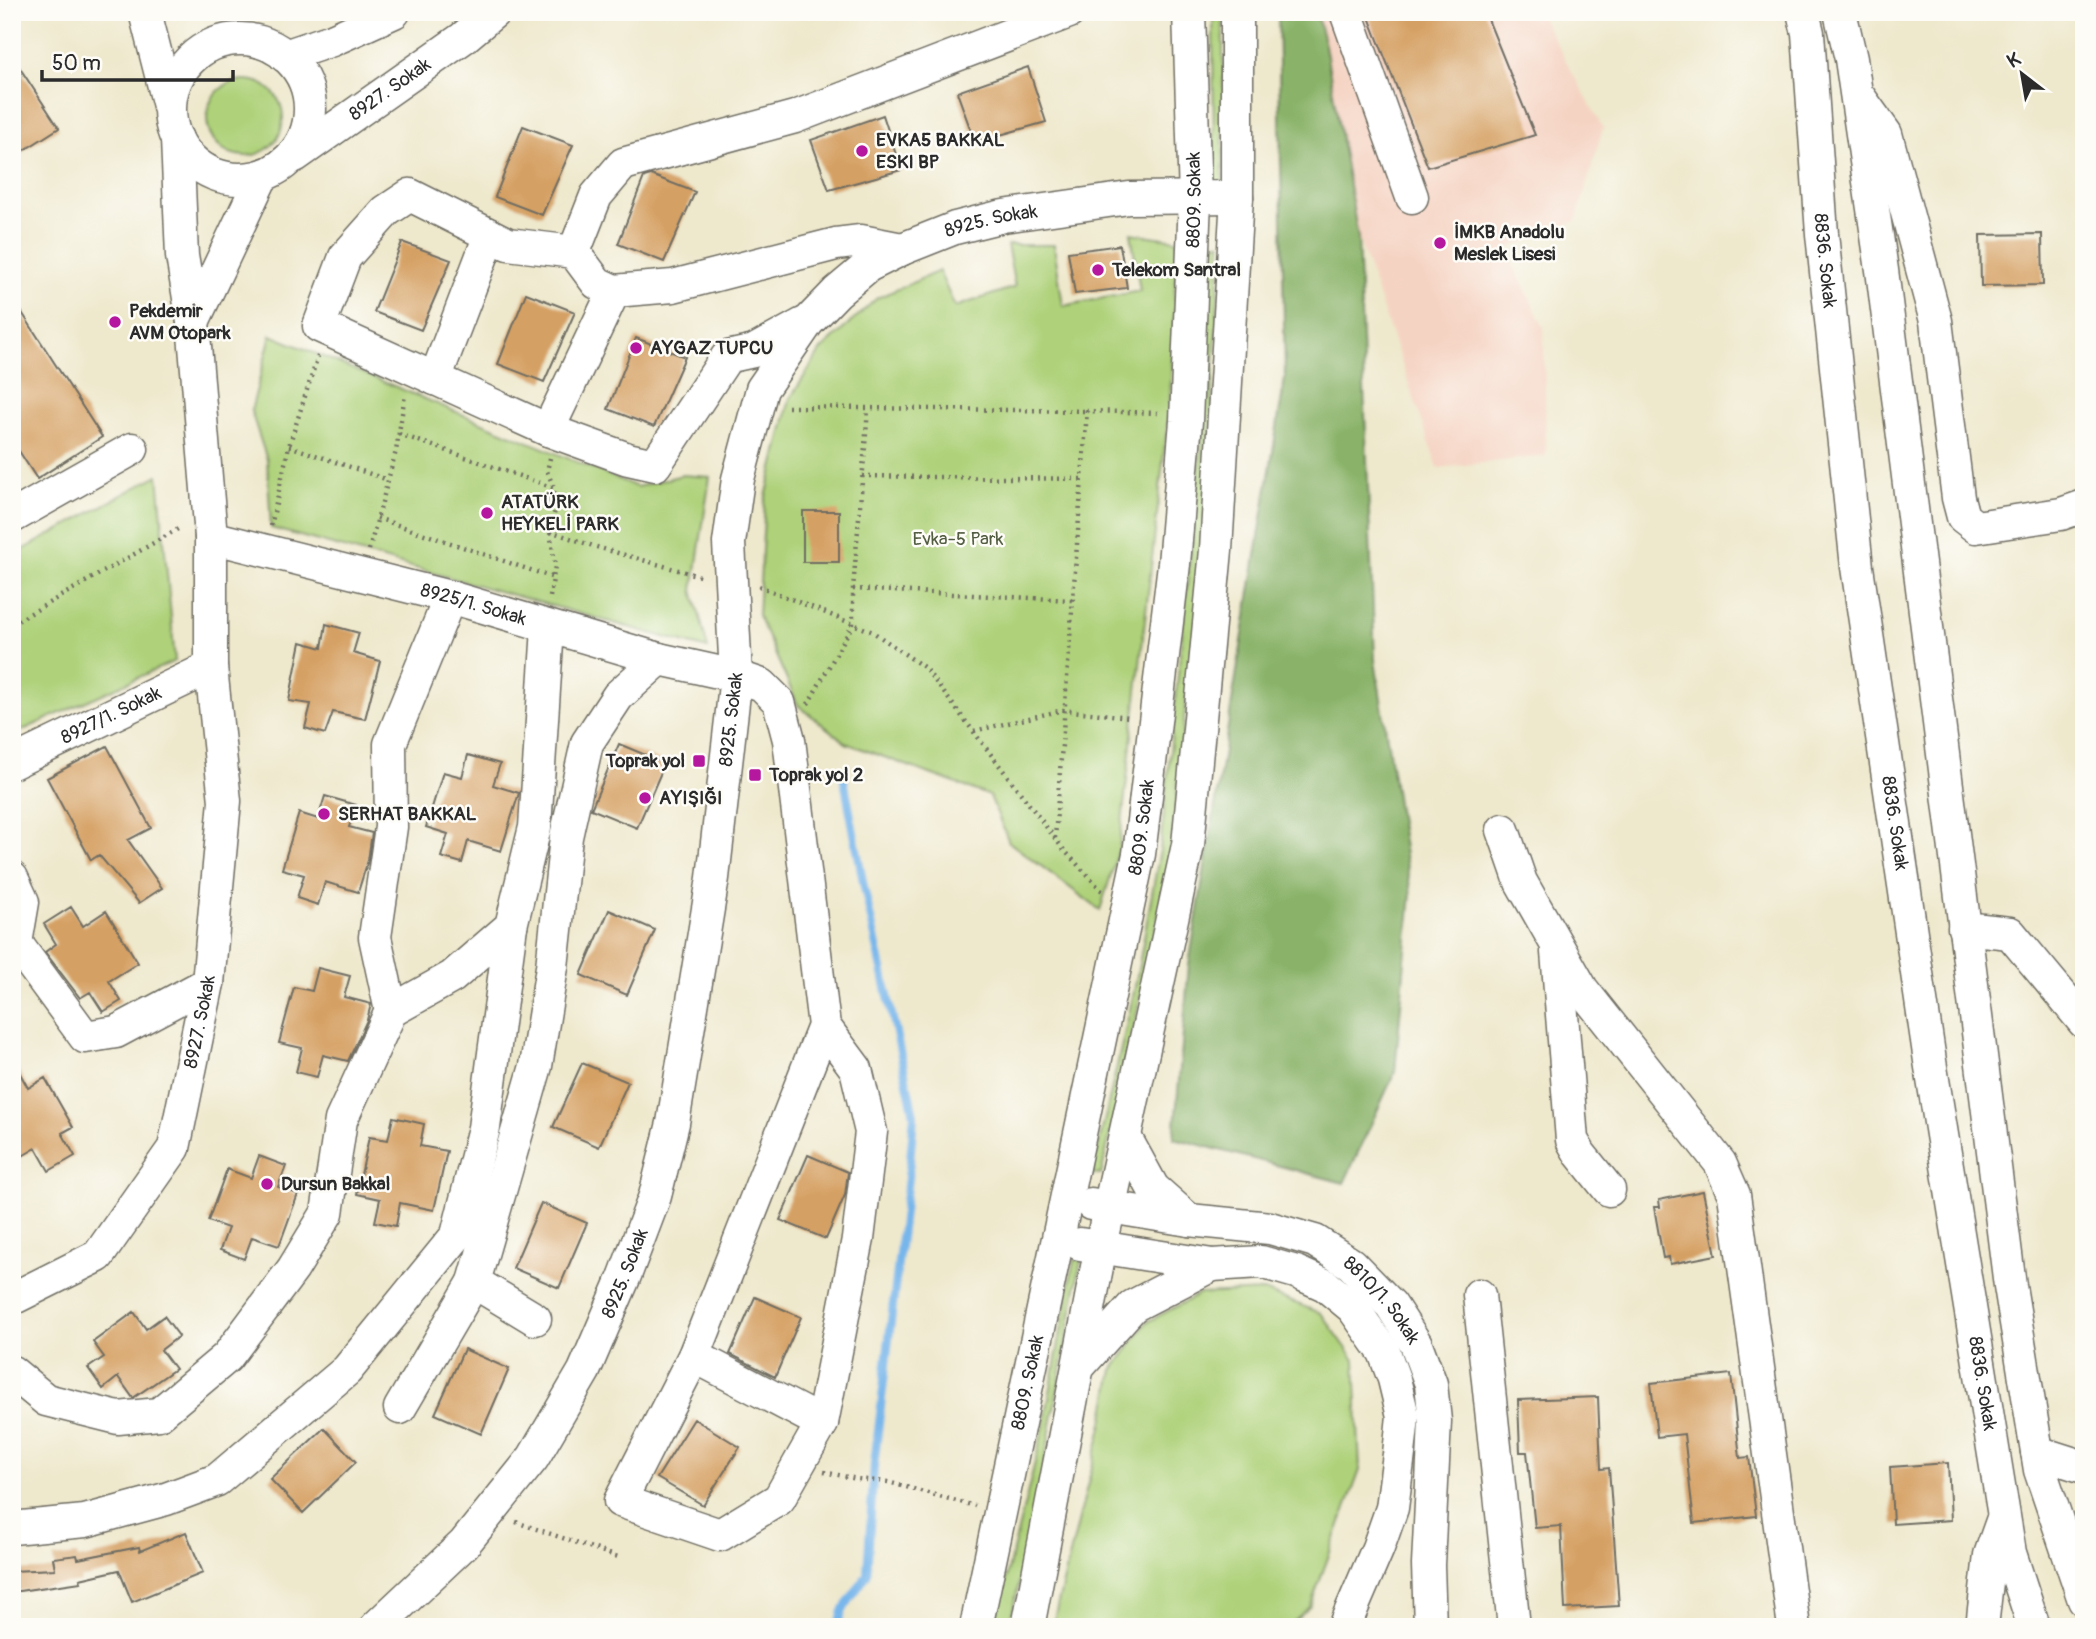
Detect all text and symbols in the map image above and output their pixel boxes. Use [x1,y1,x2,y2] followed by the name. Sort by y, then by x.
[42,38,233,82] scale bar
[1988,38,2058,108] north arrow
[2003,47,2025,74] text: K
[52,50,101,77] text: 50 m
[344,52,435,126] street label: 8927. Sokak
[876,128,1005,174] place label: EVKA5 BAKKAL ESKI BP
[854,143,870,159] marker: EVKA5 BAKKAL ESKI BP
[1181,151,1207,248] street label: 8809. Sokak
[941,199,1039,243] street label: 8925. Sokak
[1809,213,1842,309] street label: 8836. Sokak
[1454,220,1565,266] place label: İMKB Anadolu Meslek Lisesi
[1432,235,1448,251] marker: İMKB Anadolu Meslek Lisesi
[1111,258,1241,282] place label: Telekom Santral
[1090,262,1106,278] marker: Telekom Santral
[129,299,232,345] place label: Pekdemir AVM Otopark
[107,314,123,330] marker: Pekdemir AVM Otopark
[650,336,773,360] place label: AYGAZ TUPCU
[628,340,644,356] marker: AYGAZ TUPCU
[501,490,619,536] place label: ATATÜRK HEYKELİ PARK
[479,505,495,521] marker: ATATÜRK HEYKELİ PARK
[913,527,1004,551] park label: Evka-5 Park
[418,578,529,631] street label: 8925/1. Sokak
[714,671,748,768] street label: 8925. Sokak
[57,681,165,750] street label: 8927/1. Sokak
[604,749,685,773] place label: Toprak yol
[691,753,707,769] marker: Toprak yol
[768,763,864,787] place label: Toprak yol 2
[747,767,763,783] marker: Toprak yol 2
[1876,775,1914,872] street label: 8836. Sokak
[1123,778,1160,877] street label: 8809. Sokak
[659,786,722,810] place label: AYIŞIĞI
[637,790,653,806] marker: AYIŞIĞI
[338,802,477,826] place label: SERHAT BAKKAL
[316,806,332,822] marker: SERHAT BAKKAL
[179,974,221,1070] street label: 8927. Sokak
[281,1172,390,1196] place label: Dursun Bakkal
[259,1176,275,1192] marker: Dursun Bakkal
[596,1225,654,1322] street label: 8925. Sokak
[1339,1250,1425,1349] street label: 8810/1. Sokak
[1006,1333,1049,1432] street label: 8809. Sokak
[1963,1335,2002,1432] street label: 8836. Sokak

